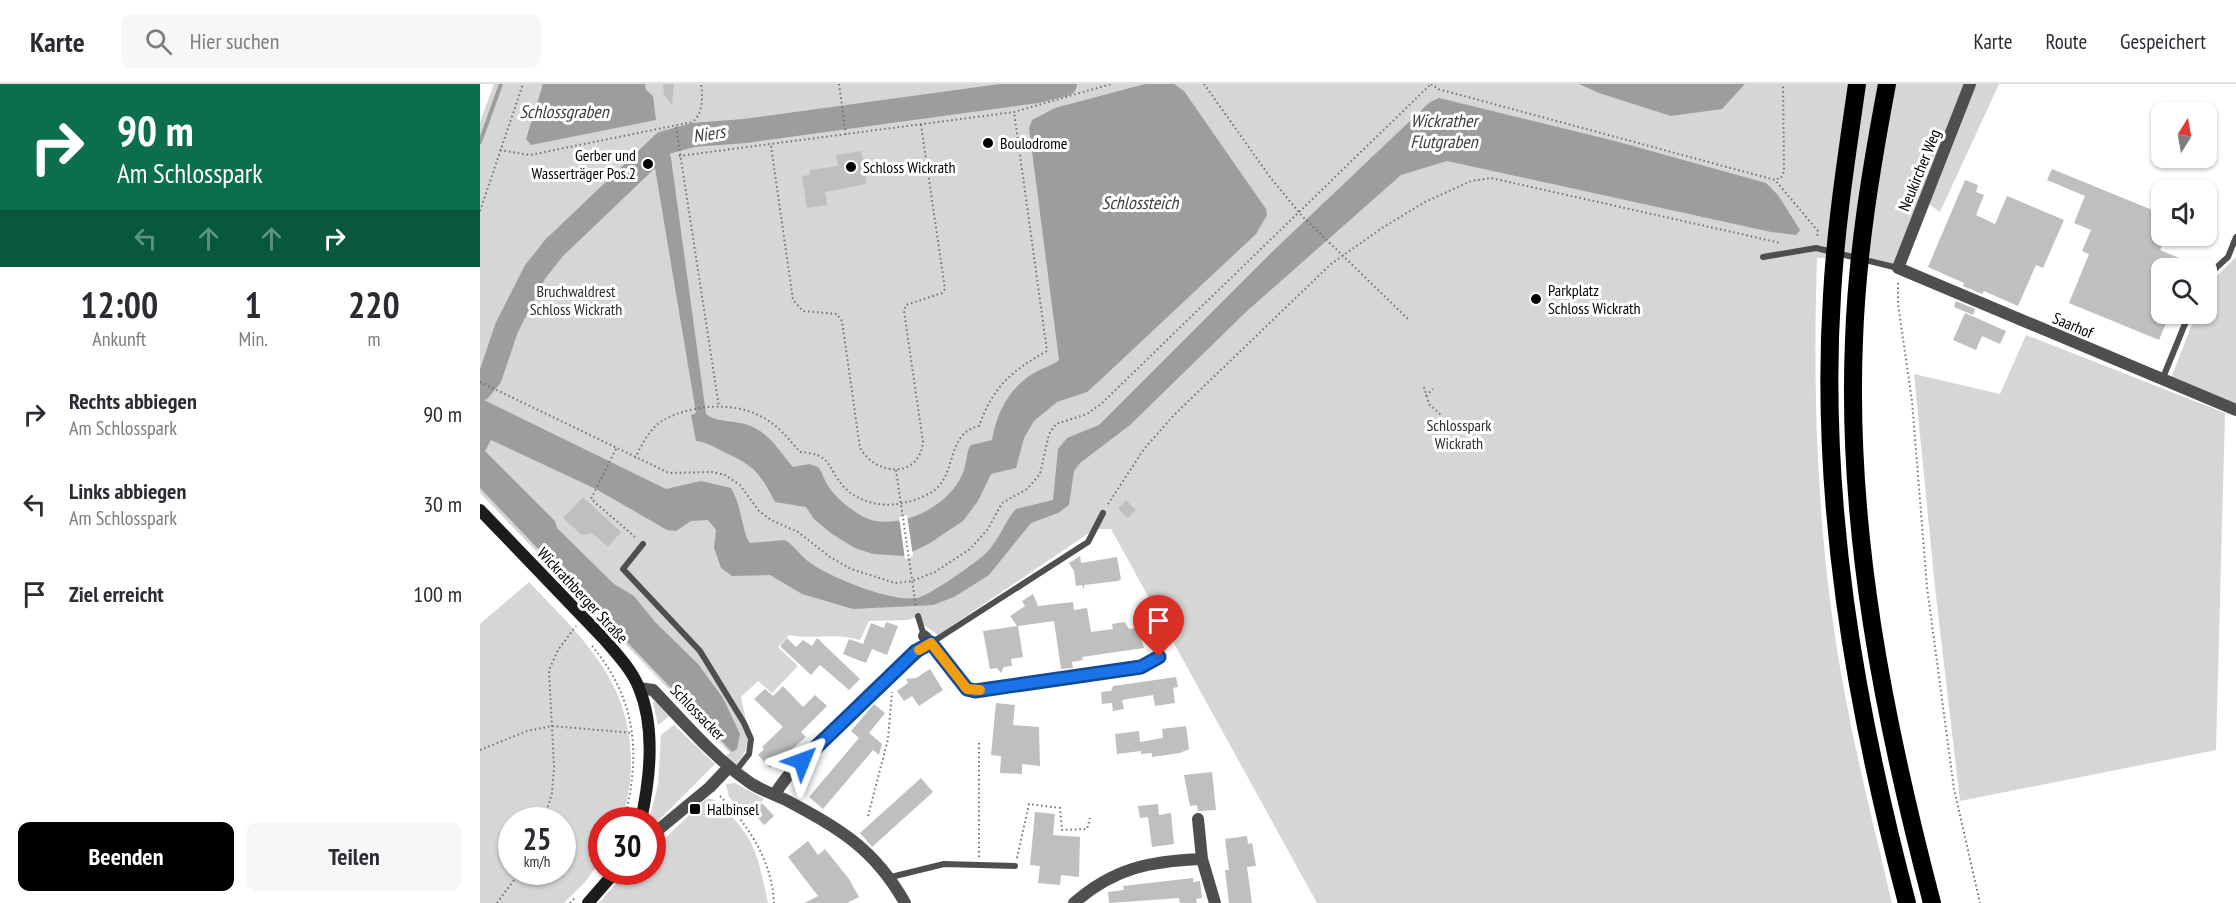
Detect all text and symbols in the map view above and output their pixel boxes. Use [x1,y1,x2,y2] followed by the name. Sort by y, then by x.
[121,14,541,68] search box
[30,23,85,60] text: Karte
[142,25,175,58] icon: search
[190,27,279,55] text: Hier suchen
[1974,28,2012,55] text: Karte
[2045,28,2087,55] text: Route
[2120,28,2206,55] text: Gespeichert
[519,100,610,123] water label: Schlossgraben
[2151,102,2217,168] north arrow
[2151,102,2217,324] map controls
[117,103,194,158] text: 90 m
[18,108,96,186] icon: right
[1410,109,1480,153] water label: Wickrather Flutgraben
[691,119,728,147] water label: Niers
[1893,126,1945,214] street label: Neukircher Weg
[1000,133,1067,153] place label: Boulodrome
[981,136,995,150] marker: Boulodrome
[532,145,636,183] place label: Gerber und Wasserträger Pos.2
[117,156,263,190] text: Am Schlosspark
[641,157,655,171] marker: Gerber und Wasserträger Pos.2
[863,157,956,177] place label: Schloss Wickrath
[844,160,858,174] marker: Schloss Wickrath
[2151,180,2217,246] button: sound
[1102,191,1179,214] water label: Schlossteich
[129,222,162,255] icon: left
[192,222,225,255] icon: ahead
[255,222,288,255] icon: ahead
[318,222,351,255] icon: right
[2151,258,2217,324] button: search
[1548,280,1641,318] place label: Parkplatz Schloss Wickrath
[80,281,158,328] text: 12:00
[245,281,262,328] text: 1
[348,281,400,328] text: 220
[530,281,622,319] park label: Bruchwaldrest Schloss Wickrath
[1529,292,1543,306] marker: Parkplatz Schloss Wickrath
[2050,308,2097,343] street label: Saarhof
[92,326,146,352] text: Ankunft
[238,326,268,352] text: Min.
[367,326,380,352] text: m
[69,387,197,415] text: Rechts abbiegen
[18,398,51,431] icon: right
[423,400,462,428] text: 90 m
[69,415,177,441] text: Am Schlosspark
[1427,415,1492,453] park label: Schlosspark Wickrath
[69,477,186,505] text: Links abbiegen
[18,488,51,521] icon: left
[423,490,462,518] text: 30 m
[69,505,177,531] text: Am Schlosspark
[533,543,633,647] street label: Wickrathberger Straße
[18,578,51,611] icon: arrive
[69,580,164,608] text: Ziel erreicht
[413,580,462,608] text: 100 m
[1133,595,1184,657] pin
[1142,604,1175,637] icon: arrive
[666,680,730,745] street label: Schlossacker
[770,729,834,793] position arrow
[707,799,759,819] place label: Halbinsel
[688,802,702,816] marker: Halbinsel
[588,807,666,885] speed limit sign: 30
[523,819,551,858] text: 25
[18,822,234,891] button: Beenden
[246,822,462,891] button: Teilen
[524,852,550,871] text: km/h

